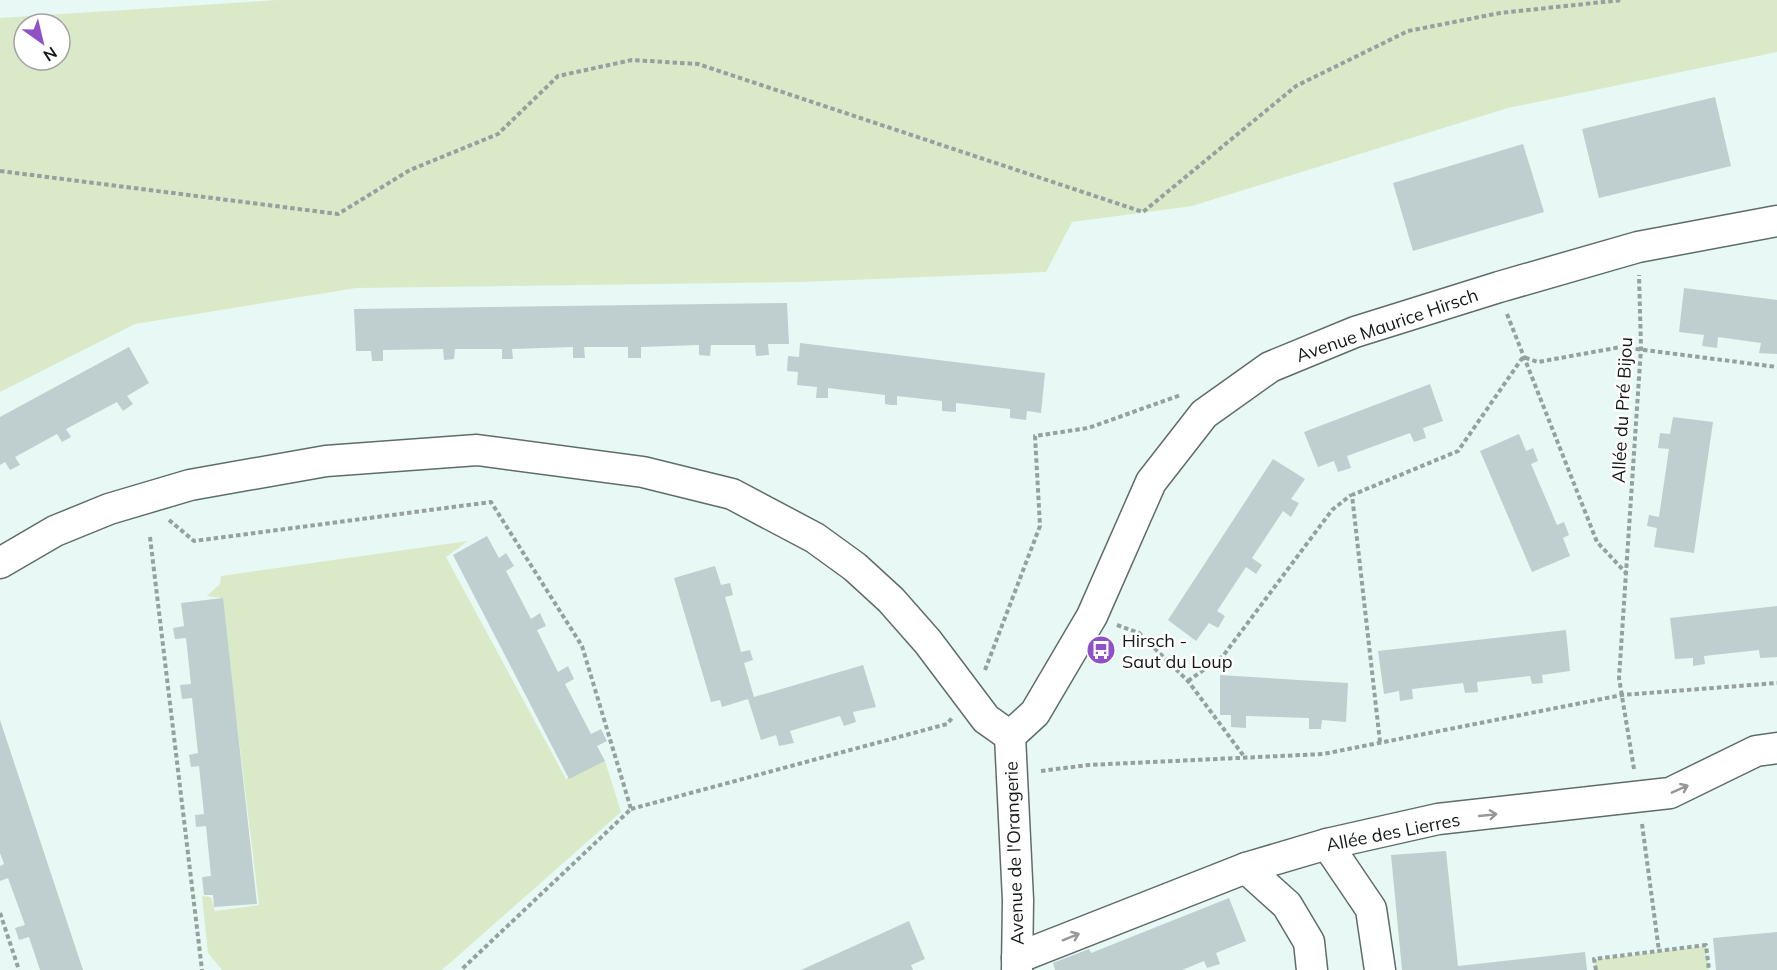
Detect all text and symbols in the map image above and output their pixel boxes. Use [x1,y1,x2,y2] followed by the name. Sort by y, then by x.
[12,12,72,72] north arrow
[40,43,61,66] text: N
[1293,283,1481,367] street label: Avenue Maurice Hirsch
[1607,337,1637,483] street label: Allée du Pré Bijou
[1122,629,1232,673] place label: Hirsch - Saut du Loup
[1085,634,1117,666] bus stop icon: Hirsch - Saut du Loup
[999,761,1029,945] street label: Avenue de l'Orangerie
[1671,782,1689,794] one-way arrow
[1324,808,1462,856] street label: Allée des Lierres
[1477,809,1497,820] one-way arrow
[1062,931,1080,942] one-way arrow

